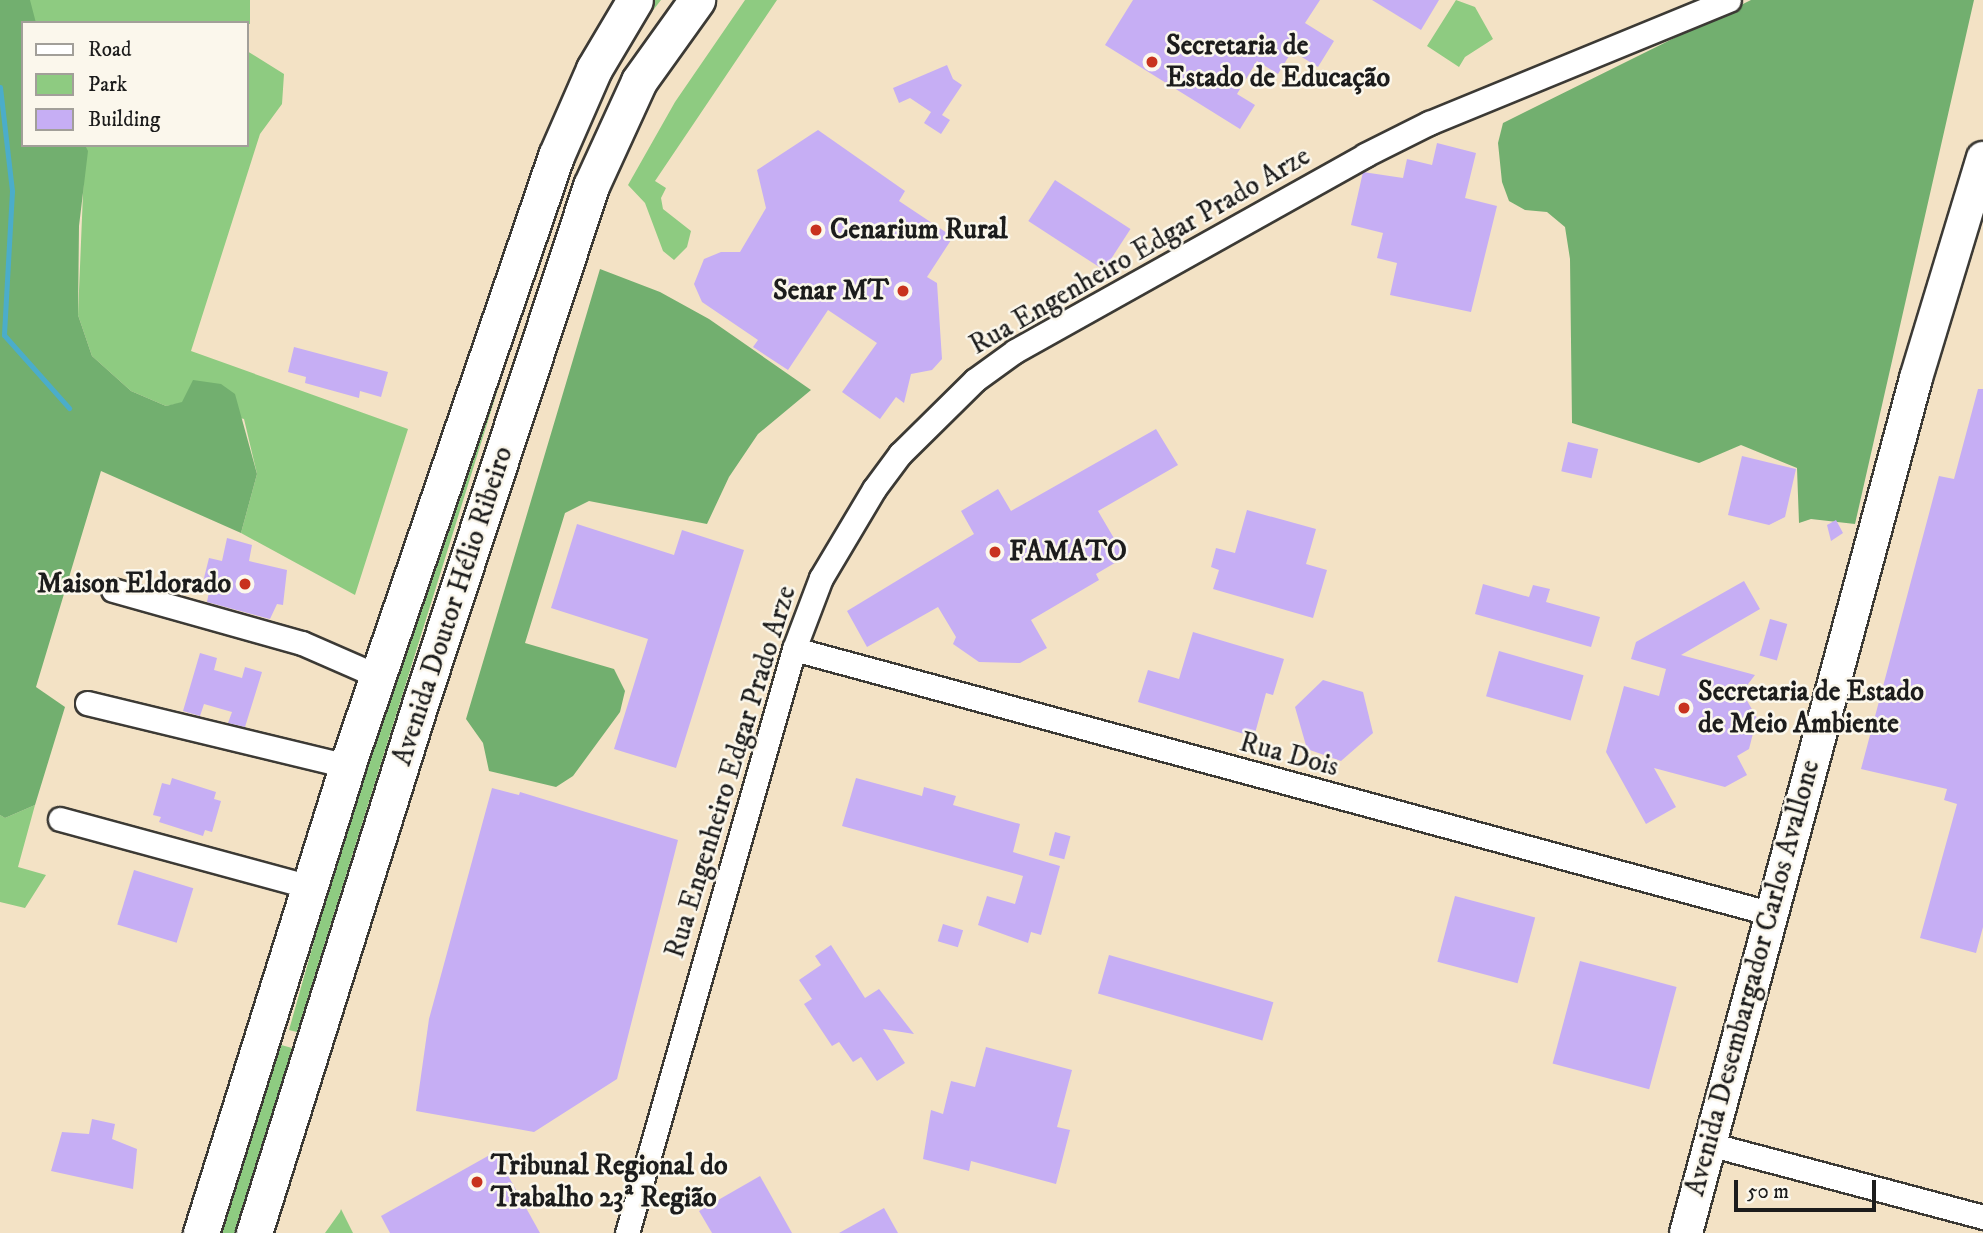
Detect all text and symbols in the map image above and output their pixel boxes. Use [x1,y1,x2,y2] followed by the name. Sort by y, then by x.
[21,21,248,147] legend
[1166,29,1390,95] place label: Secretaria de Estado de Educação
[88,37,132,63] text: Road
[1144,54,1160,70] marker: Secretaria de Estado de Educação
[88,72,127,98] text: Park
[88,107,160,133] text: Building
[964,140,1316,362] street label: Rua Engenheiro Edgar Prado Arze
[830,213,1008,247] place label: Cenarium Rural
[808,222,824,238] marker: Cenarium Rural
[773,274,889,308] place label: Senar MT
[895,283,911,299] marker: Senar MT
[385,442,521,770] street label: Avenida Doutor Hélio Ribeiro
[1009,535,1127,569] place label: FAMATO
[987,544,1003,560] marker: FAMATO
[37,567,231,601] place label: Maison Eldorado
[237,576,253,592] marker: Maison Eldorado
[658,582,804,962] street label: Rua Engenheiro Edgar Prado Arze
[1698,675,1924,741] place label: Secretaria de Estado de Meio Ambiente
[1676,700,1692,716] marker: Secretaria de Estado de Meio Ambiente
[1236,726,1342,784] street label: Rua Dois
[1679,756,1827,1200] street label: Avenida Desembargador Carlos Avallone
[491,1149,728,1215] place label: Tribunal Regional do Trabalho 23ª Região
[1738,1166,1880,1210] scale bar
[469,1174,485,1190] marker: Tribunal Regional do Trabalho 23ª Região
[1747,1179,1789,1205] text: 50 m

